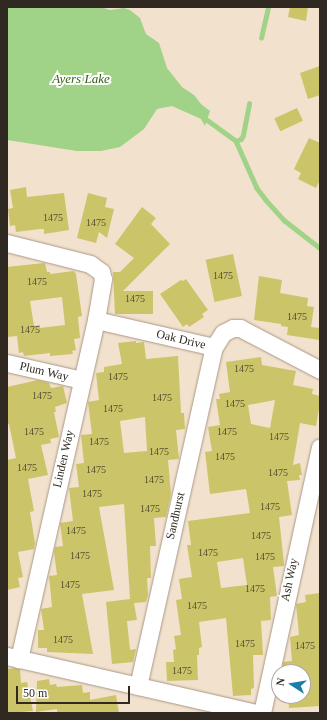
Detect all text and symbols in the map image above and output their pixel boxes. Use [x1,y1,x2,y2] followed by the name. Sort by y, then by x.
[52,71,110,87] water label: Ayers Lake
[43,212,63,224] house number: 1475
[86,217,106,229] house number: 1475
[213,270,233,282] house number: 1475
[27,276,47,288] house number: 1475
[125,293,145,305] house number: 1475
[287,311,307,323] house number: 1475
[20,324,40,336] house number: 1475
[155,327,207,353] street label: Oak Drive
[18,359,70,385] street label: Plum Way
[234,363,254,375] house number: 1475
[108,371,128,383] house number: 1475
[32,390,52,402] house number: 1475
[152,392,172,404] house number: 1475
[225,398,245,410] house number: 1475
[103,403,123,415] house number: 1475
[24,426,44,438] house number: 1475
[217,426,237,438] house number: 1475
[50,429,78,489] street label: Linden Way
[269,431,289,443] house number: 1475
[89,436,109,448] house number: 1475
[149,446,169,458] house number: 1475
[215,451,235,463] house number: 1475
[17,462,37,474] house number: 1475
[86,464,106,476] house number: 1475
[268,467,288,479] house number: 1475
[144,474,164,486] house number: 1475
[82,488,102,500] house number: 1475
[164,491,188,541] street label: Sandhurst
[260,501,280,513] house number: 1475
[140,503,160,515] house number: 1475
[66,525,86,537] house number: 1475
[251,530,271,542] house number: 1475
[198,547,218,559] house number: 1475
[70,550,90,562] house number: 1475
[255,551,275,563] house number: 1475
[278,557,302,603] street label: Ash Way
[60,579,80,591] house number: 1475
[245,583,265,595] house number: 1475
[187,600,207,612] house number: 1475
[53,634,73,646] house number: 1475
[235,638,255,650] house number: 1475
[295,640,315,652] house number: 1475
[271,664,311,704] north arrow
[172,665,192,677] house number: 1475
[274,677,287,687] text: N
[18,678,132,704] scale bar
[23,686,47,700] text: 50 m

